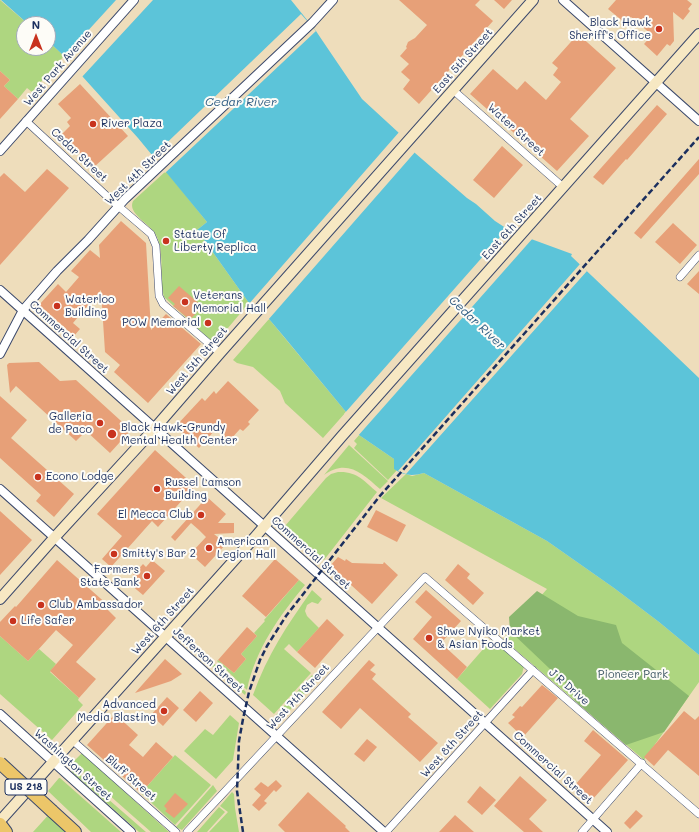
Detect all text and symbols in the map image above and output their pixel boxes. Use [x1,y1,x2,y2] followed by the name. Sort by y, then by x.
[16,16,56,56] north arrow
[569,16,651,42] place label: Black Hawk Sheriff's Office
[32,17,40,32] text: N
[654,24,664,34] marker: Black Hawk Sheriff's Office
[430,26,496,96] street label: East 5th Street
[21,27,95,109] street label: West Park Avenue
[205,95,277,109] water label: Cedar River
[485,101,547,159] street label: Water Street
[101,117,162,131] place label: River Plaza
[88,119,98,129] marker: River Plaza
[48,125,110,185] street label: Cedar Street
[102,138,174,208] street label: West 4th Street
[479,192,545,262] street label: East 6th Street
[174,228,257,254] place label: Statue Of Liberty Replica
[161,236,171,246] marker: Statue Of Liberty Replica
[193,289,266,315] place label: Veterans Memorial Hall
[65,293,114,319] place label: Waterloo Building
[446,293,508,353] water label: Cedar River
[180,297,190,307] marker: Veterans Memorial Hall
[27,298,111,376] street label: Commercial Street
[52,301,62,311] marker: Waterloo Building
[122,316,200,330] place label: POW Memorial
[203,318,213,328] marker: POW Memorial
[164,324,230,398] street label: West 5th Street
[48,410,92,436] place label: Galleria de Paco
[95,418,105,428] marker: Galleria de Paco
[121,421,237,447] place label: Black Hawk-Grundy Mental Health Center
[106,428,118,440] marker: Black Hawk-Grundy Mental Health Center
[46,470,114,484] place label: Econo Lodge
[33,472,43,482] marker: Econo Lodge
[165,476,241,502] place label: Russel Lamson Building
[152,484,162,494] marker: Russel Lamson Building
[118,508,193,522] place label: El Mecca Club
[196,510,206,520] marker: El Mecca Club
[269,514,353,592] street label: Commercial Street
[217,535,276,561] place label: American Legion Hall
[204,543,214,553] marker: American Legion Hall
[122,547,196,561] place label: Smitty's Bar 2
[109,549,119,559] marker: Smitty's Bar 2
[80,563,139,589] place label: Farmers State Bank
[142,571,152,581] marker: Farmers State Bank
[129,584,197,658] street label: West 6th Street
[49,598,143,612] place label: Club Ambassador
[36,600,46,610] marker: Club Ambassador
[21,614,74,628] place label: Life Safer
[8,616,18,626] marker: Life Safer
[170,625,246,695] street label: Jefferson Street
[437,625,540,651] place label: Shwe Nyiko Market & Asian Foods
[424,633,434,643] marker: Shwe Nyiko Market & Asian Foods
[264,661,332,733] street label: West 7th Street
[546,666,592,708] street label: J R Drive
[598,668,668,682] park label: Pioneer Park
[77,698,156,724] place label: Advanced Media Blasting
[159,706,169,716] marker: Advanced Media Blasting
[418,707,486,781] street label: West 8th Street
[31,727,115,803] street label: Washington Street
[511,729,595,807] street label: Commercial Street
[103,752,159,804] street label: Bluff Street
[5,779,47,795] road number: US 218

